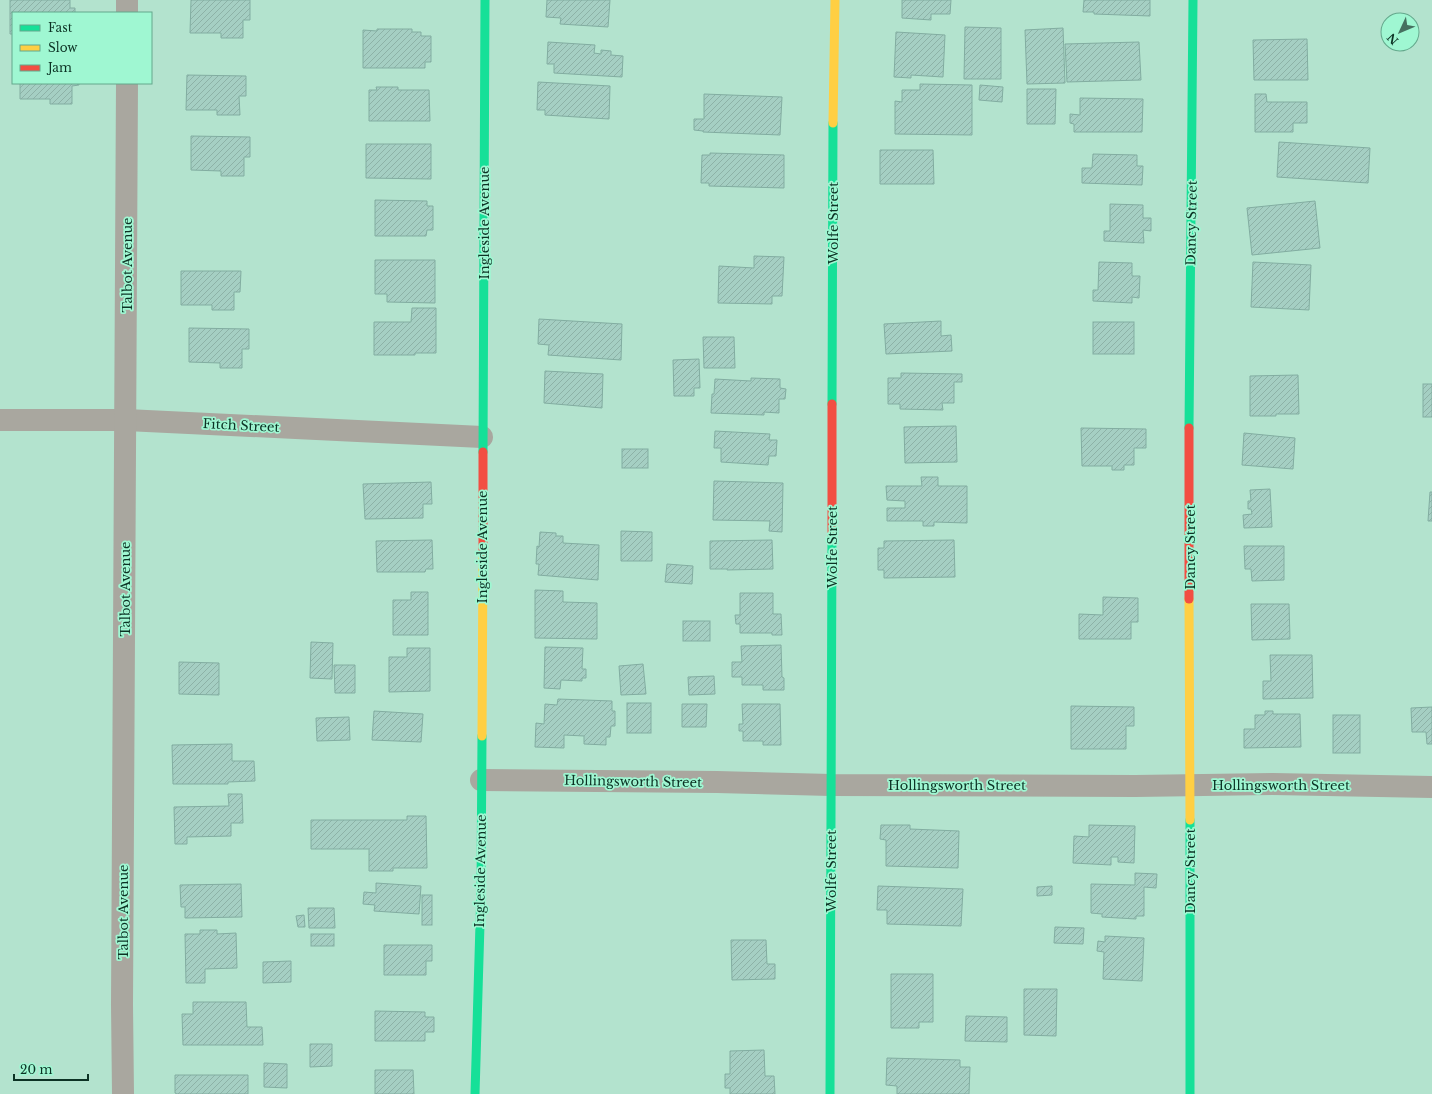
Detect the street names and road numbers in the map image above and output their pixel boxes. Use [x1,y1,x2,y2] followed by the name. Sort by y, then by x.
[476,166,493,280] street label: Ingleside Avenue
[1182,180,1201,266] street label: Dancy Street
[825,182,842,265] street label: Wolfe Street
[119,217,136,313] street label: Talbot Avenue
[202,415,280,436] street label: Fitch Street
[474,490,491,604] street label: Ingleside Avenue
[1182,504,1199,590] street label: Dancy Street
[824,506,841,589] street label: Wolfe Street
[117,541,134,637] street label: Talbot Avenue
[564,772,702,791] street label: Hollingsworth Street
[888,777,1026,794] street label: Hollingsworth Street
[1212,777,1350,794] street label: Hollingsworth Street
[471,814,490,928] street label: Ingleside Avenue
[1182,828,1199,914] street label: Dancy Street
[823,830,840,913] street label: Wolfe Street
[115,864,132,960] street label: Talbot Avenue

